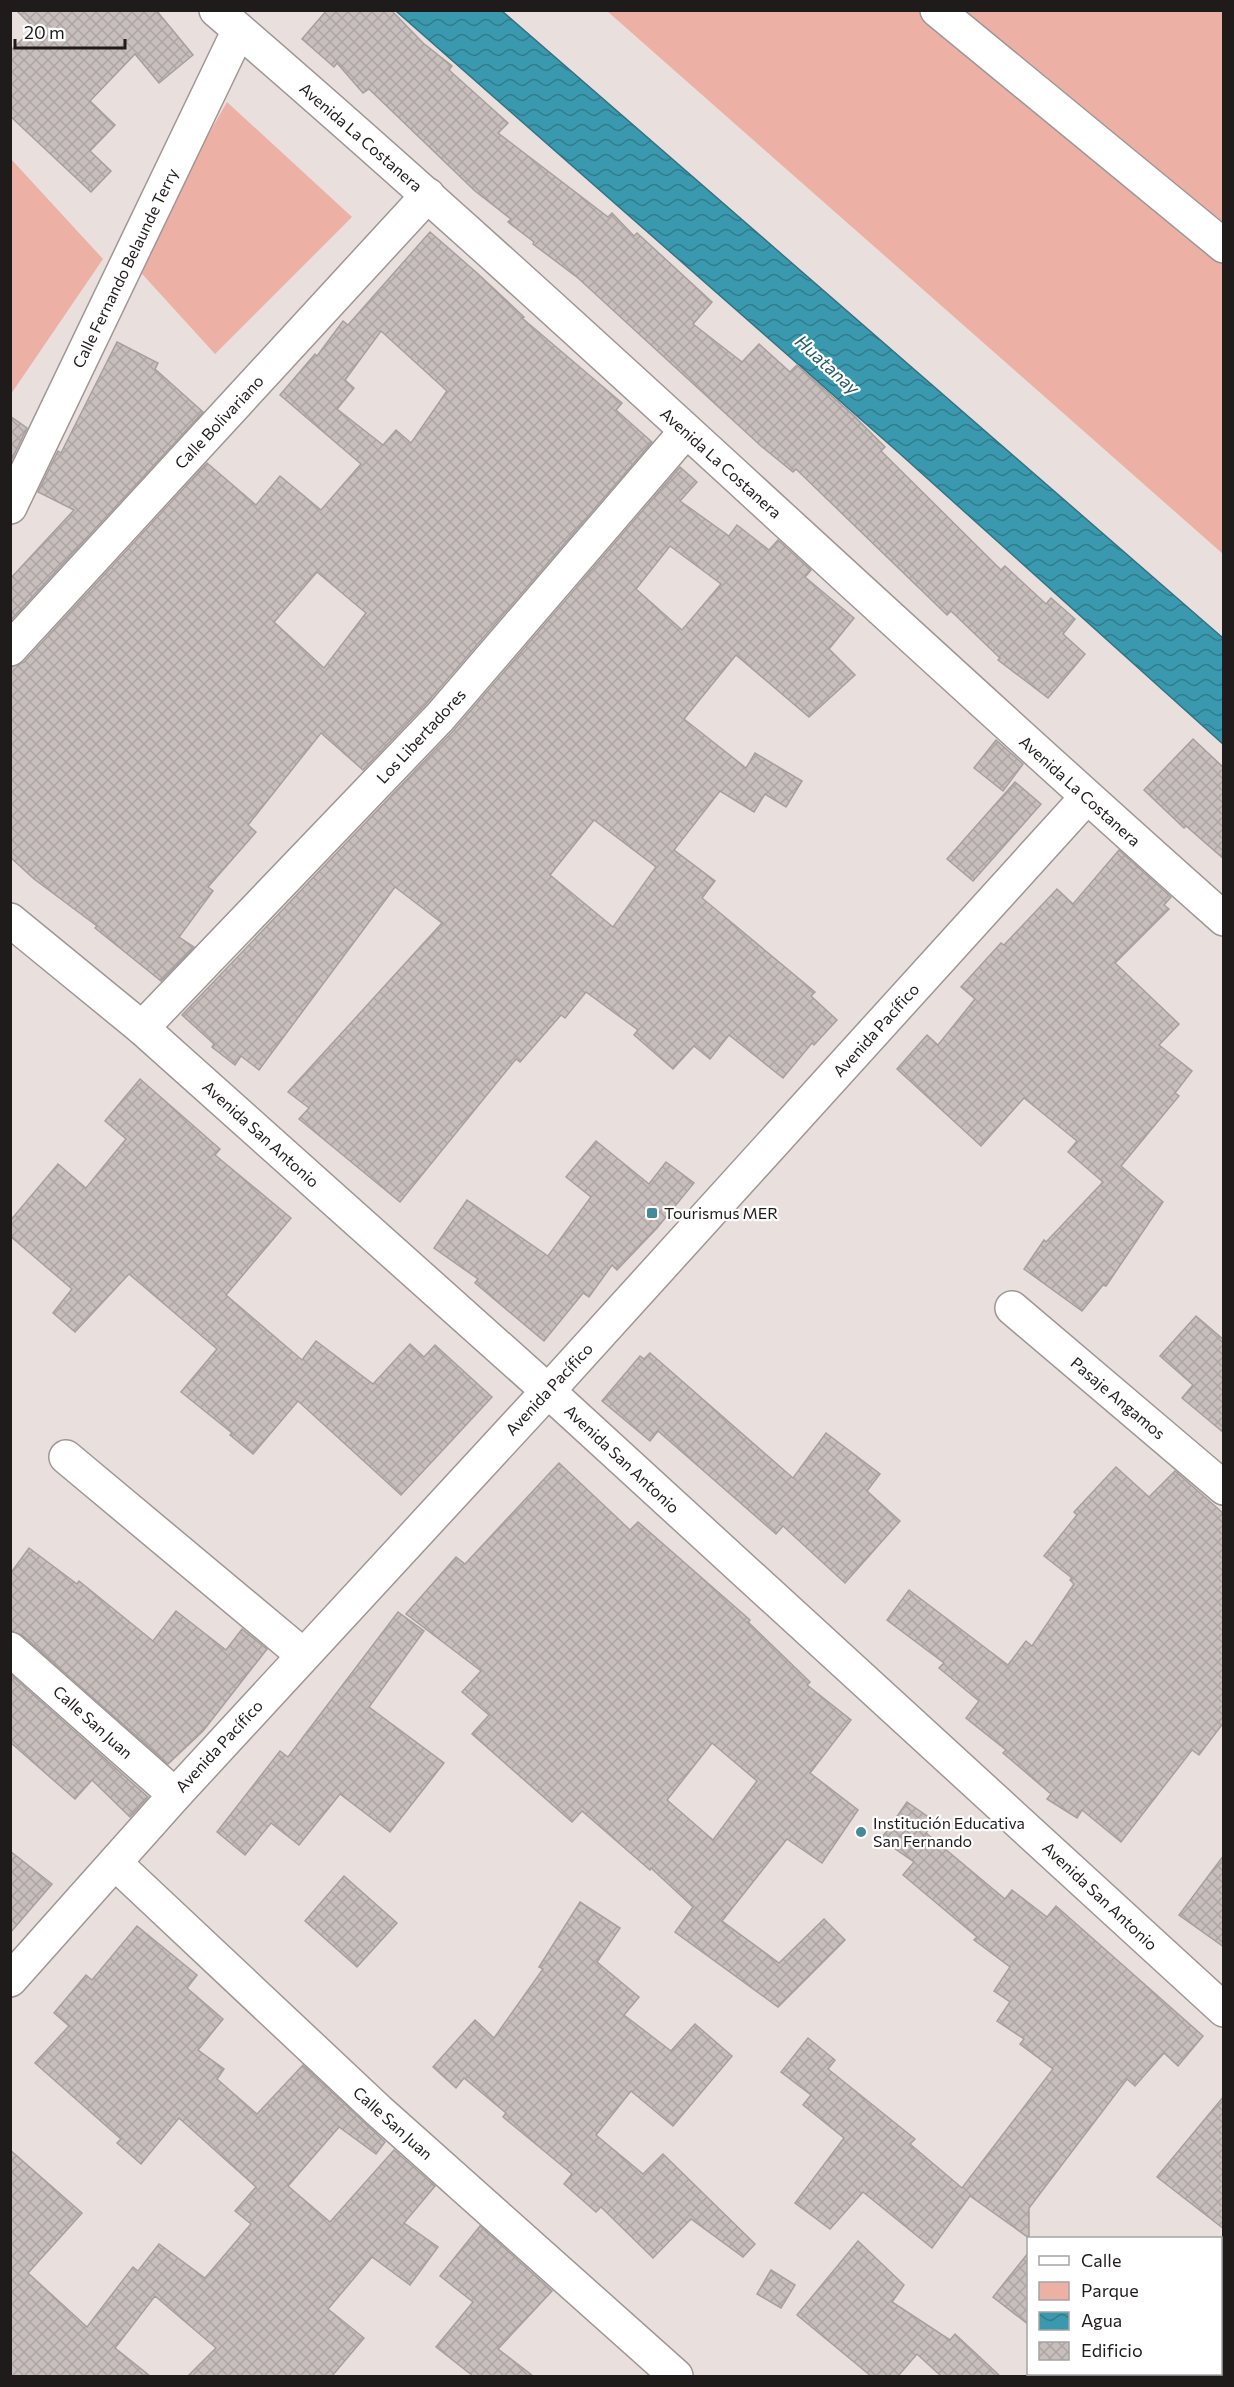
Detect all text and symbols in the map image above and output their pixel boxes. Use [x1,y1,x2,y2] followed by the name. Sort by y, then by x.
[15,12,124,50] scale bar
[24,21,65,43] text: 20 m
[296,78,426,195] street label: Avenida La Costanera
[68,165,181,371] street label: Calle Fernando Belaunde Terry
[791,330,865,399] water label: Huatanay
[170,371,267,472] street label: Calle Bolivariano
[657,403,786,522] street label: Avenida La Costanera
[372,685,469,787] street label: Los Libertadores
[1016,731,1145,850] street label: Avenida La Costanera
[829,979,923,1080] street label: Avenida Pacífico
[199,1076,323,1191] street label: Avenida San Antonio
[664,1203,778,1222] place label: Tourismus MER
[645,1206,659,1220] marker: Tourismus MER
[501,1339,596,1439] street label: Avenida Pacífico
[1067,1353,1169,1443] street label: Pasaje Angamos
[561,1401,684,1517] street label: Avenida San Antonio
[50,1681,137,1762] street label: Calle San Juan
[171,1696,266,1796] street label: Avenida Pacífico
[873,1813,1025,1850] place label: Institución Educativa San Fernando
[854,1825,868,1839] marker: Institución Educativa San Fernando
[1039,1838,1162,1954] street label: Avenida San Antonio
[350,2082,437,2163] street label: Calle San Juan
[1027,2237,1222,2375] legend
[1081,2249,1121,2271] text: Calle
[1081,2279,1139,2301] text: Parque
[1081,2309,1122,2331] text: Agua
[1081,2339,1143,2361] text: Edificio

